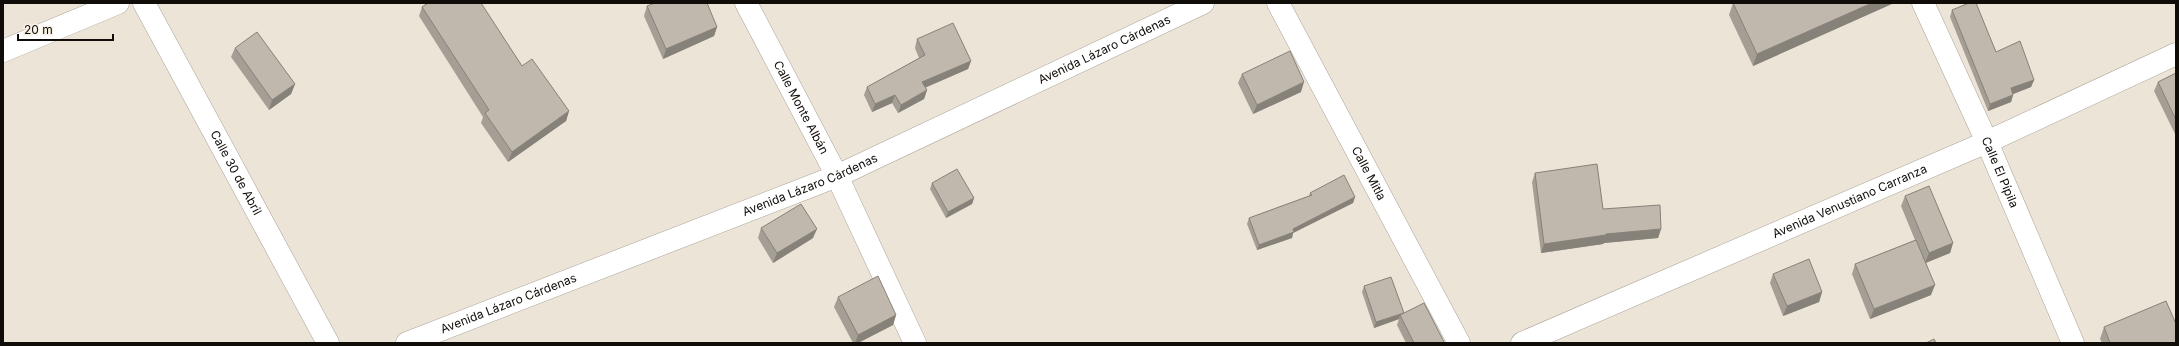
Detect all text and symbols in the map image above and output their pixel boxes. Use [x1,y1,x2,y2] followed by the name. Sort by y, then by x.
[1036,11,1173,87] street label: Avenida Lázaro Cárdenas
[18,16,113,42] scale bar
[24,22,53,37] text: 20 m
[771,58,832,157] street label: Calle Monte Albán
[207,128,265,217] street label: Calle 30 de Abril
[1979,134,2022,210] street label: Calle El Pípila
[1349,144,1390,203] street label: Calle Mitla
[740,150,880,219] street label: Avenida Lázaro Cárdenas
[1770,161,1929,241] street label: Avenida Venustiano Carranza
[438,270,579,336] street label: Avenida Lázaro Cárdenas

